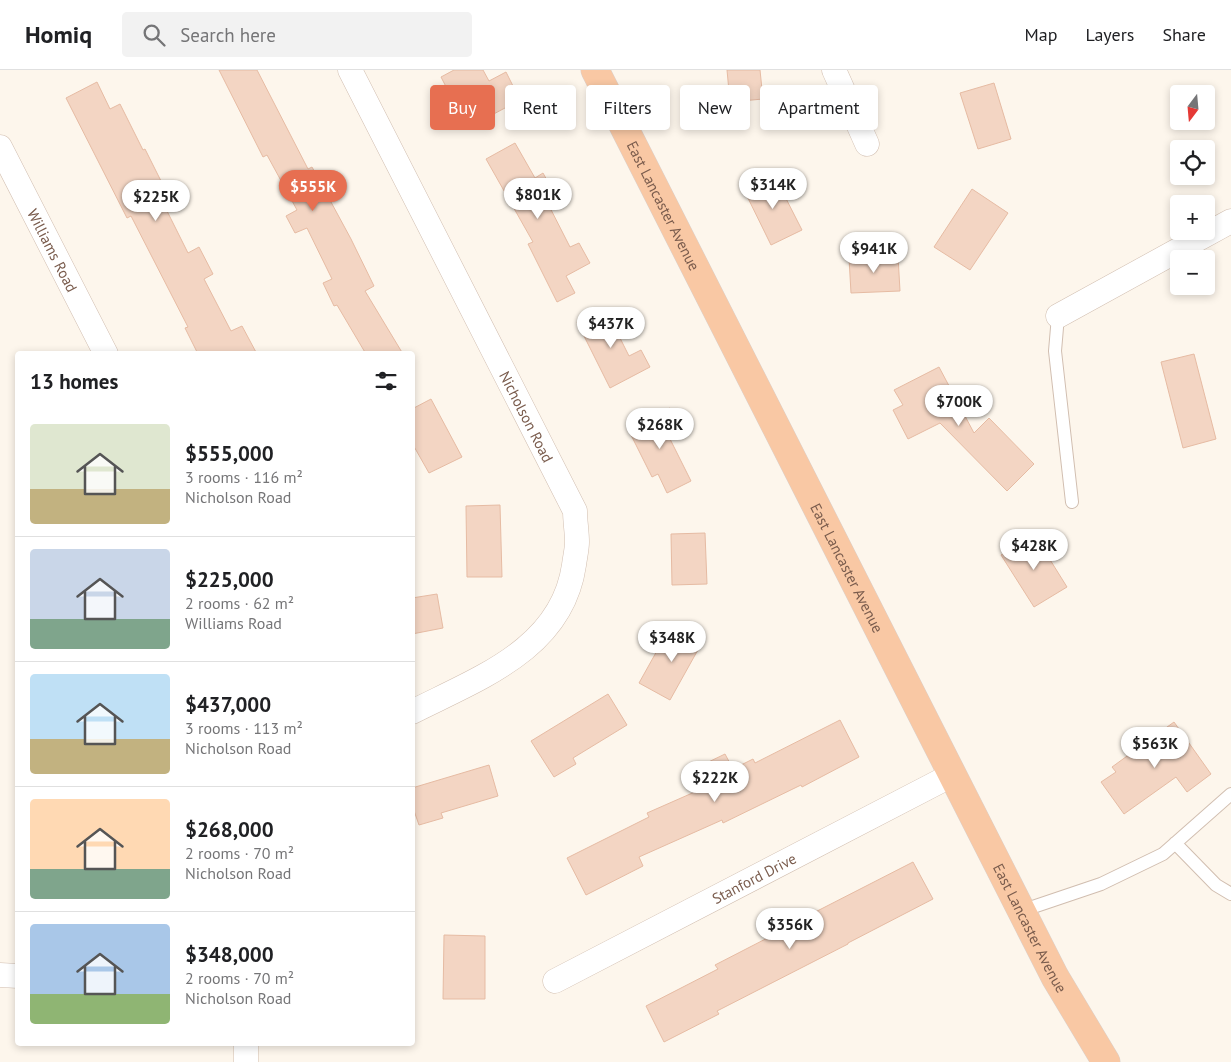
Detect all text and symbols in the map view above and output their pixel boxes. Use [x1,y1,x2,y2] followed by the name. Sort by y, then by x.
[122,12,472,57] search box
[25,19,92,50] text: Homiq
[140,21,168,49] icon: search
[180,23,276,47] text: Search here
[1025,23,1057,46] text: Map
[1085,23,1134,46] text: Layers
[1162,23,1206,46] text: Share
[430,85,495,130] chip: Buy
[505,85,576,130] chip: Rent
[586,85,670,130] chip: Filters
[680,85,750,130] chip: New
[760,85,878,130] chip: Apartment
[1170,85,1215,130] north arrow
[1170,85,1215,295] map controls
[623,138,705,274] street label: East Lancaster Avenue
[1170,140,1215,185] button: locate
[738,168,808,210] pin: $314K
[278,170,348,212] pin: $555K
[750,174,796,194] text: $314K
[290,176,336,196] text: $555K
[503,178,573,220] pin: $801K
[121,180,191,222] pin: $225K
[515,184,561,204] text: $801K
[133,186,179,206] text: $225K
[1170,195,1215,240] button: +
[24,205,82,295] street label: Williams Road
[839,232,909,274] pin: $941K
[851,238,897,258] text: $941K
[1170,250,1215,295] button: −
[576,306,646,349] pin: $437K
[588,313,634,333] text: $437K
[372,367,400,395] icon: filters
[30,368,118,395] text: 13 homes
[496,368,558,465] street label: Nicholson Road
[924,384,994,427] pin: $700K
[936,391,982,411] text: $700K
[625,408,695,450] pin: $268K
[637,414,683,434] text: $268K
[185,440,274,467] text: $555,000
[70,444,130,504] icon: home
[185,467,303,487] text: 3 rooms · 116 m²
[185,487,291,507] text: Nicholson Road
[807,500,888,636] street label: East Lancaster Avenue
[999,528,1069,571] pin: $428K
[1011,535,1057,555] text: $428K
[185,566,274,593] text: $225,000
[70,569,130,629] icon: home
[185,593,294,613] text: 2 rooms · 62 m²
[185,613,282,633] text: Williams Road
[637,620,707,663] pin: $348K
[649,627,695,647] text: $348K
[185,691,271,718] text: $437,000
[70,694,130,754] icon: home
[185,718,303,738] text: 3 rooms · 113 m²
[1120,726,1190,769] pin: $563K
[1132,733,1178,753] text: $563K
[185,738,291,758] text: Nicholson Road
[680,760,750,803] pin: $222K
[692,767,738,787] text: $222K
[185,816,274,843] text: $268,000
[70,819,130,879] icon: home
[185,843,294,863] text: 2 rooms · 70 m²
[709,848,799,908] street label: Stanford Drive
[989,860,1072,996] street label: East Lancaster Avenue
[185,863,291,883] text: Nicholson Road
[755,908,825,950] pin: $356K
[767,914,813,934] text: $356K
[185,941,274,968] text: $348,000
[70,944,130,1004] icon: home
[185,968,294,988] text: 2 rooms · 70 m²
[185,988,291,1008] text: Nicholson Road

